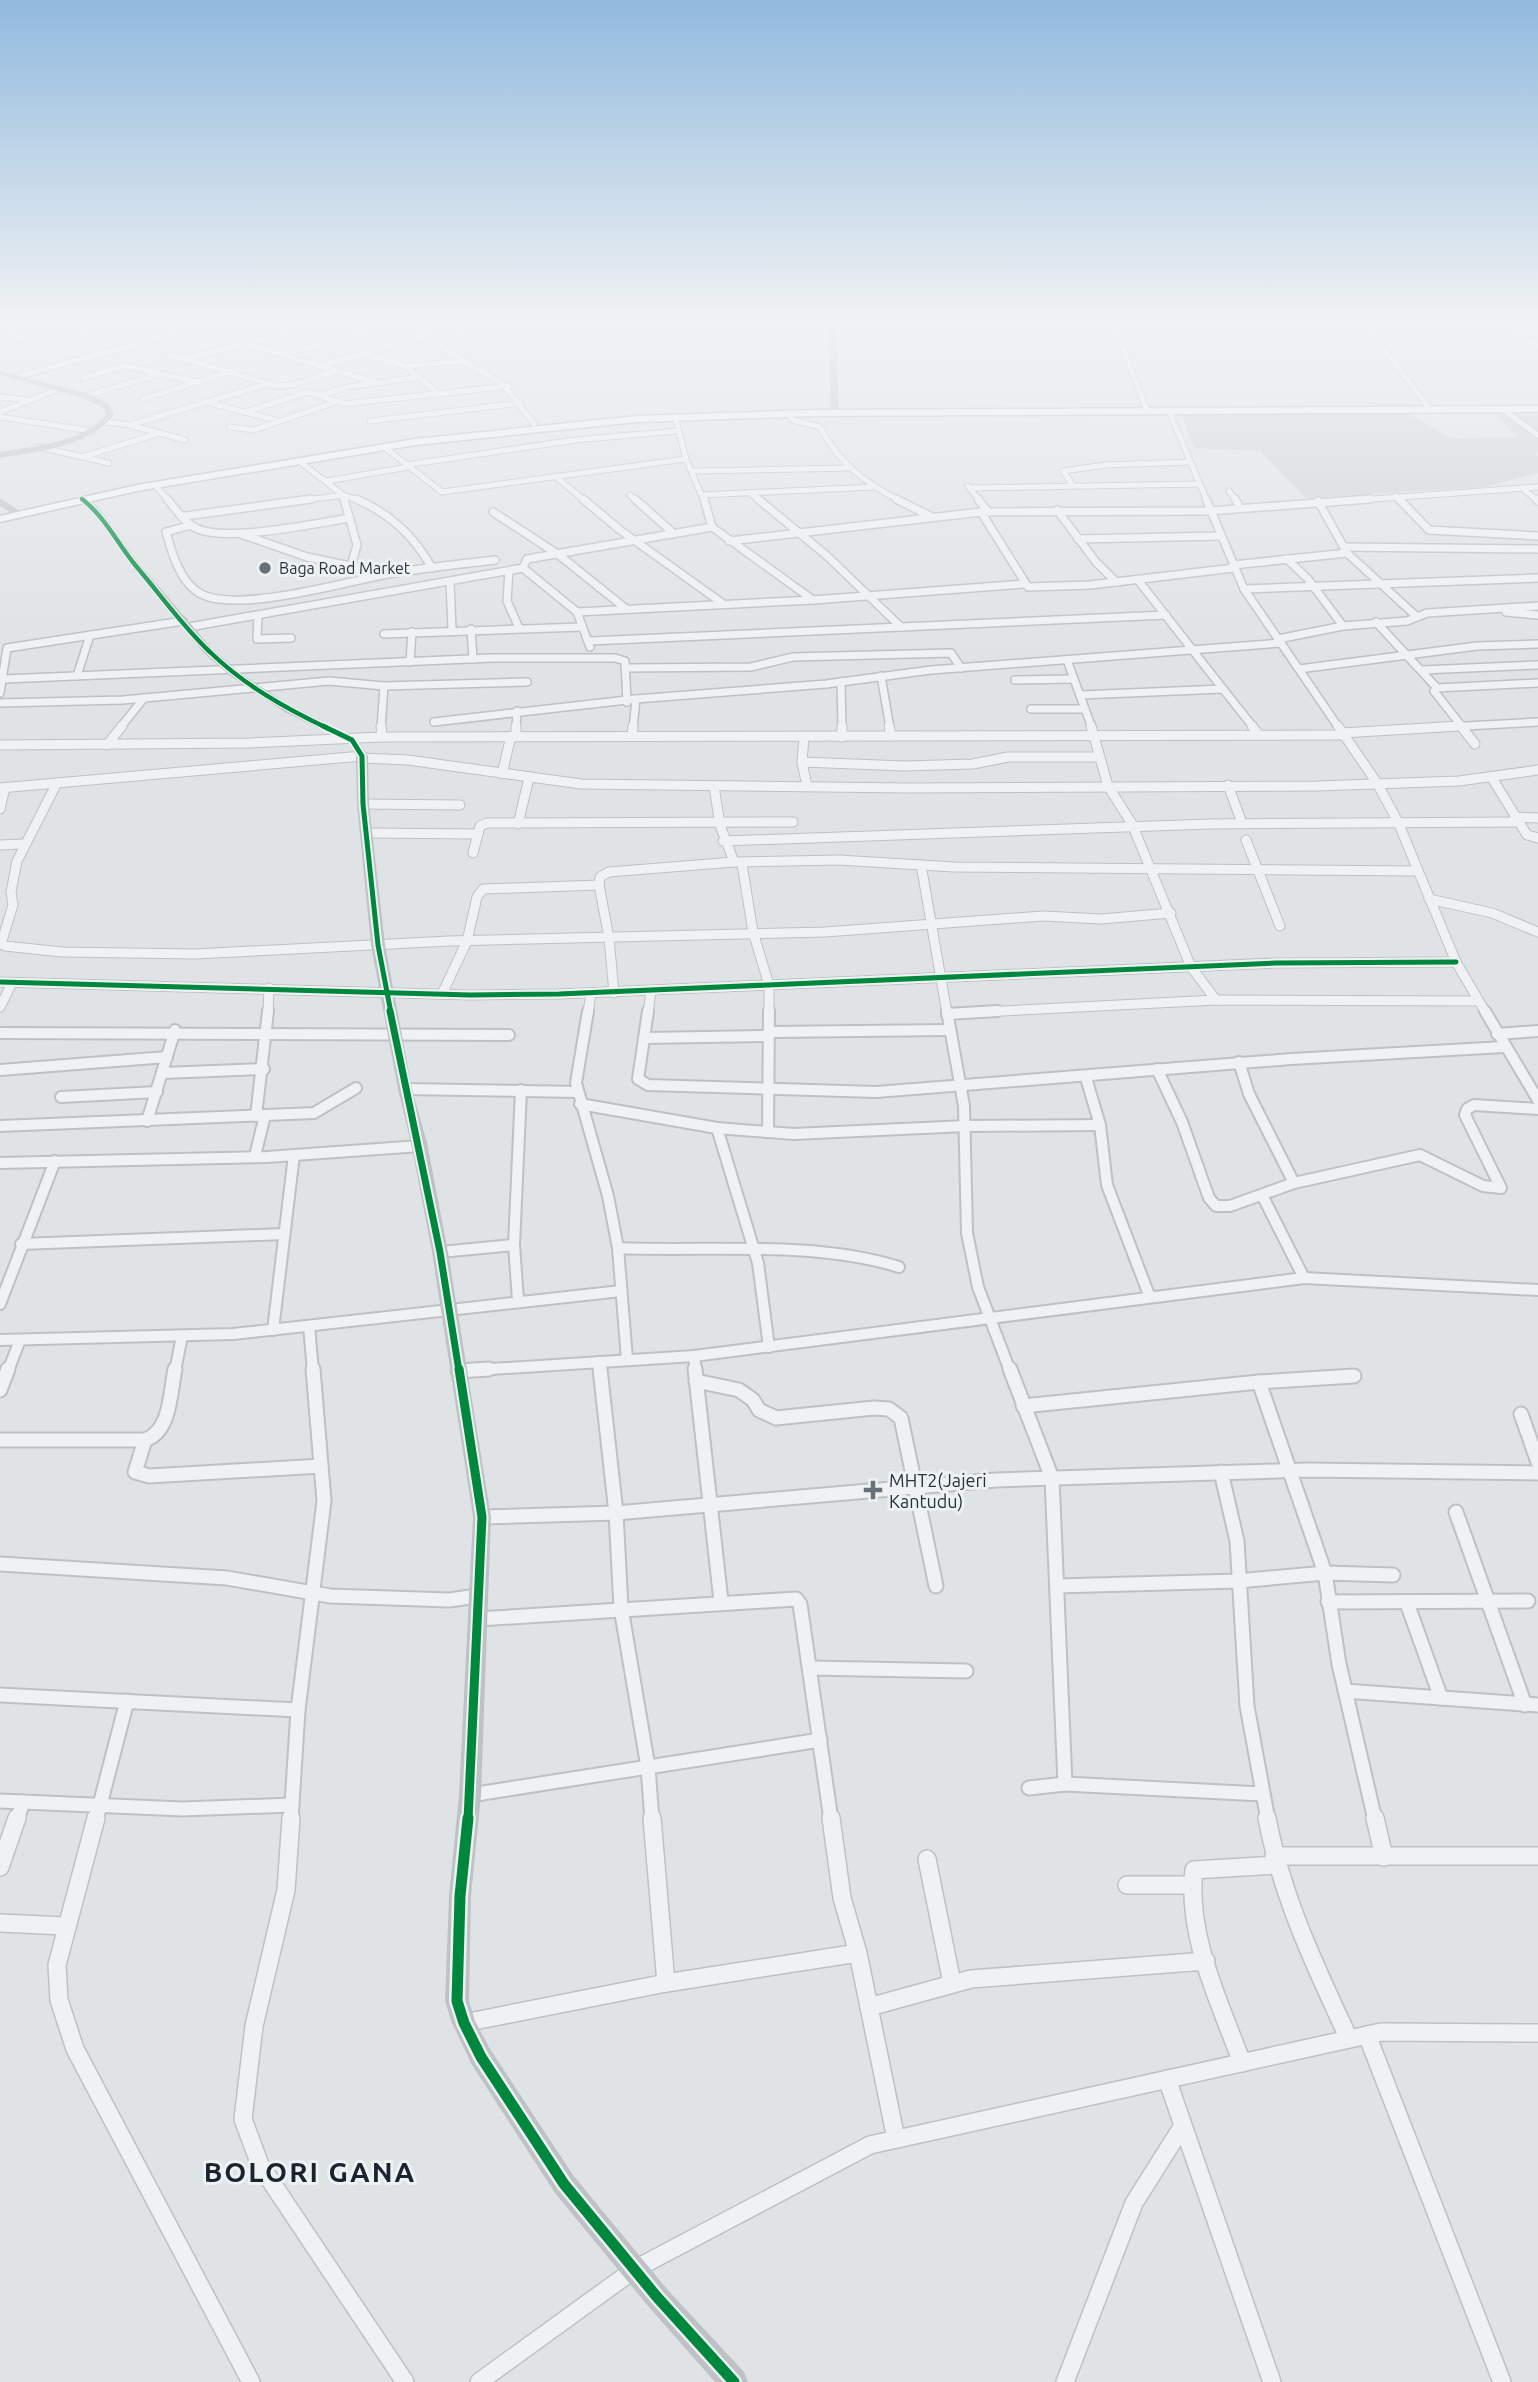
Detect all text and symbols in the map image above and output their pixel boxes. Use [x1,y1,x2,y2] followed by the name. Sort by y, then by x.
[279,559,411,577] place label: Baga Road Market
[257,560,273,576] marker: Baga Road Market
[889,1470,987,1512] place label: MHT2(Jajeri Kantudu)
[863,1480,883,1500] marker: MHT2(Jajeri Kantudu)
[204,2156,416,2187] district label: BOLORI GANA

